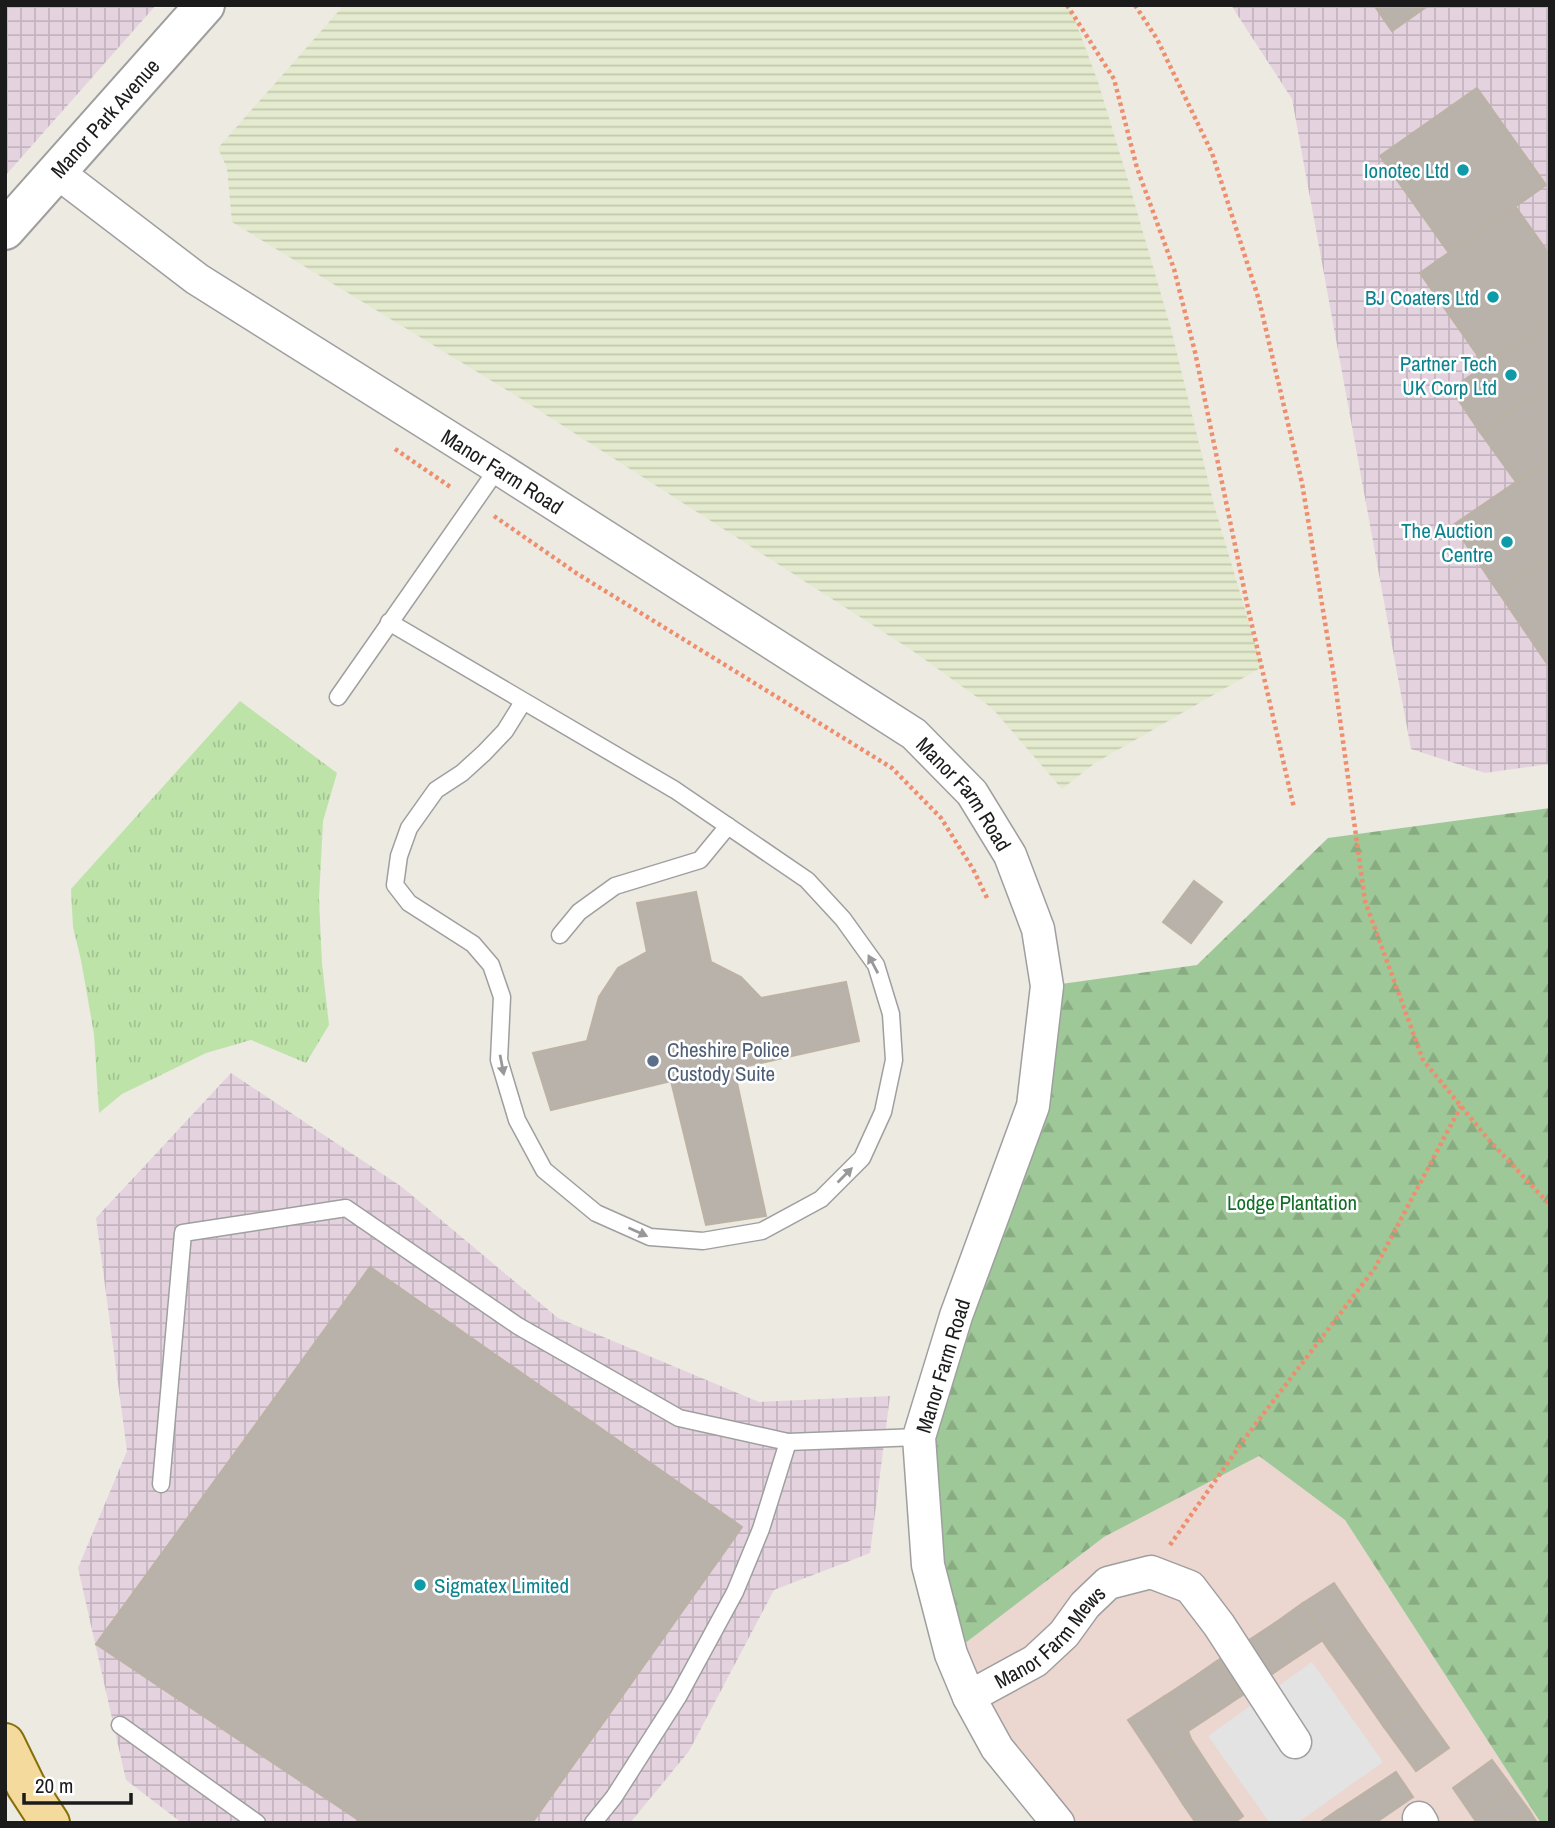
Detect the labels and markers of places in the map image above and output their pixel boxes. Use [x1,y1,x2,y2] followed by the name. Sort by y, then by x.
[1364,156,1449,185] place label: Ionotec Ltd
[1455,162,1471,178] marker: Ionotec Ltd
[1365,283,1479,312] place label: BJ Coaters Ltd
[1485,289,1501,305] marker: BJ Coaters Ltd
[1400,349,1497,402] place label: Partner Tech UK Corp Ltd
[1503,367,1519,383] marker: Partner Tech UK Corp Ltd
[1401,516,1493,569] place label: The Auction Centre
[1499,534,1515,550] marker: The Auction Centre
[667,1035,790,1088] place label: Cheshire Police Custody Suite
[645,1053,661,1069] marker: Cheshire Police Custody Suite
[434,1571,569,1600] place label: Sigmatex Limited
[412,1577,428,1593] marker: Sigmatex Limited

